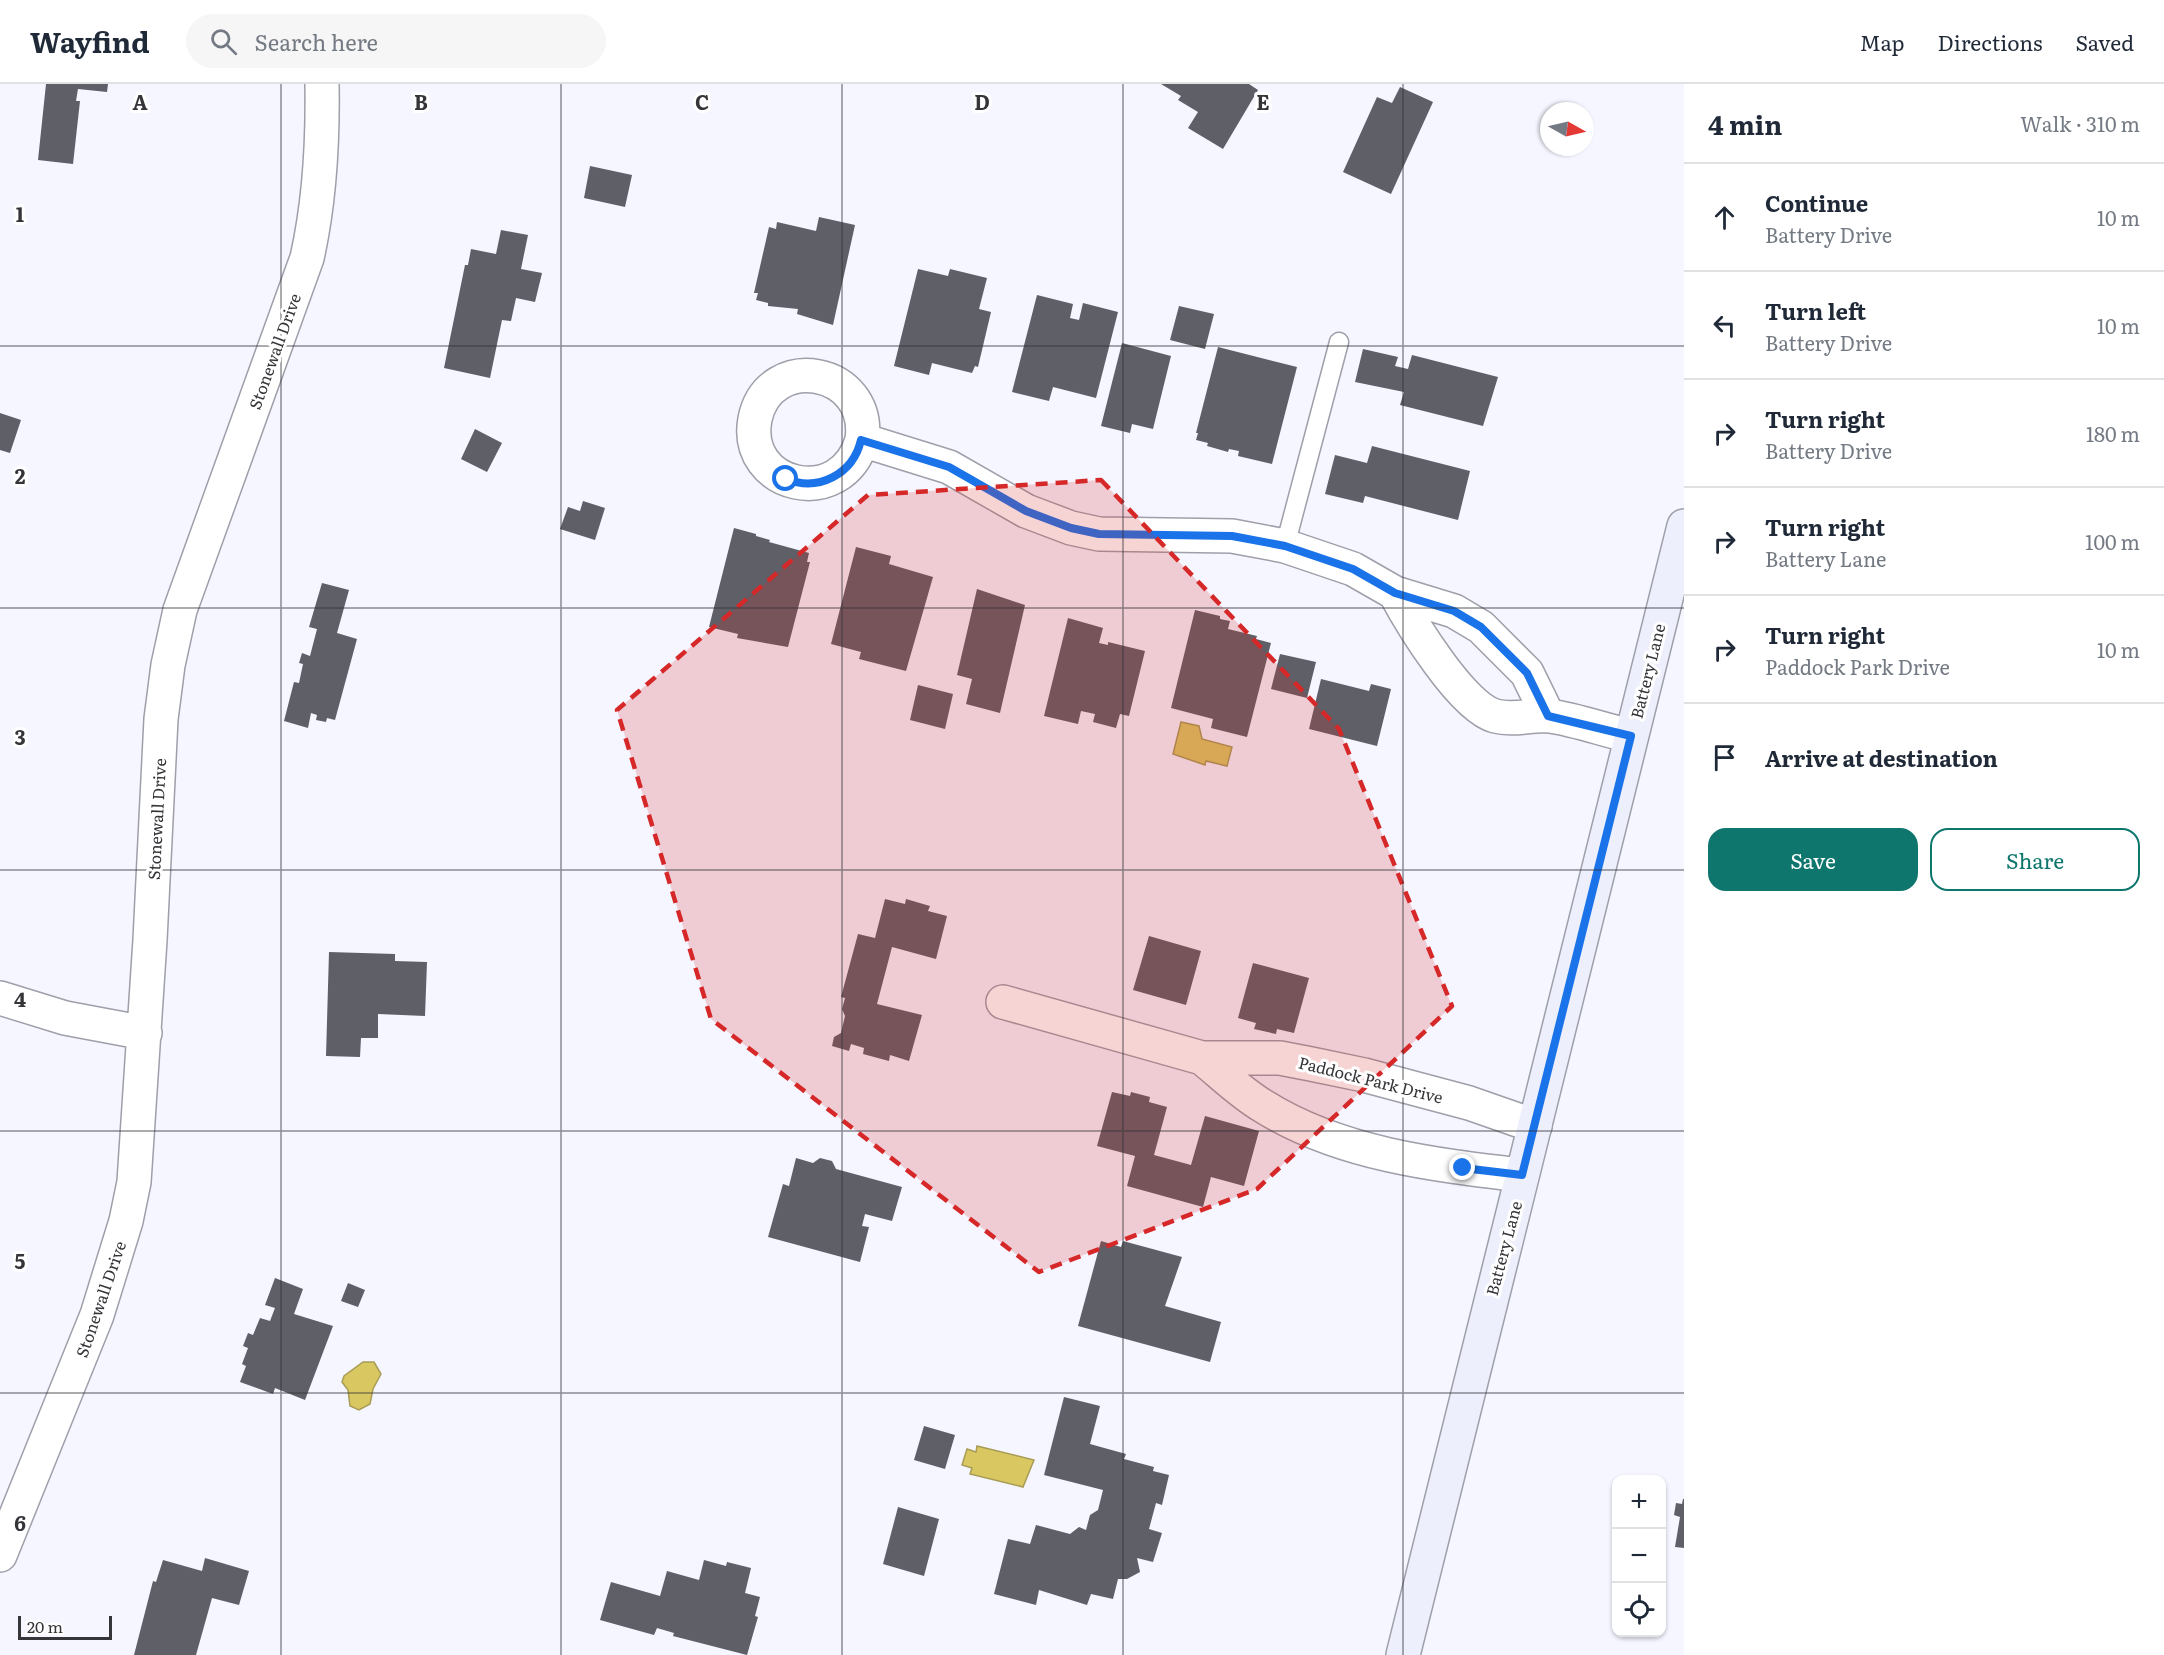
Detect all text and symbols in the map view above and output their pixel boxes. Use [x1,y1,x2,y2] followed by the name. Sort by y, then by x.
[186,14,606,68] search box
[30,20,150,62] text: Wayfind
[207,25,240,58] icon: search
[255,25,378,58] text: Search here
[1860,26,1905,57] text: Map
[1938,26,2043,57] text: Directions
[2076,26,2134,57] text: Saved
[132,86,148,116] text: A
[414,86,428,116] text: B
[695,86,709,116] text: C
[974,86,990,116] text: D
[1256,86,1270,116] text: E
[1540,102,1594,156] north arrow
[1708,104,1782,143] text: 4 min
[2020,108,2140,138] text: Walk · 310 m
[1765,186,1868,219] text: Continue
[16,198,24,228] text: 1
[1708,201,1741,234] icon: ahead
[2097,202,2140,232] text: 10 m
[1765,219,1892,249] text: Battery Drive
[242,290,306,412] street label: Stonewall Drive
[1765,294,1866,327] text: Turn left
[1708,309,1741,342] icon: left
[2097,310,2140,340] text: 10 m
[1765,327,1892,357] text: Battery Drive
[1765,402,1885,435] text: Turn right
[1708,417,1741,450] icon: right
[2086,418,2140,448] text: 180 m
[1765,435,1892,465] text: Battery Drive
[15,460,26,490] text: 2
[772,465,798,491] route start
[1765,510,1885,543] text: Turn right
[1708,525,1741,558] icon: right
[2085,526,2140,556] text: 100 m
[1765,543,1886,573] text: Battery Lane
[1765,618,1885,651] text: Turn right
[1624,621,1670,721] street label: Battery Lane
[1708,633,1741,666] icon: right
[2097,634,2140,664] text: 10 m
[1765,651,1950,681] text: Paddock Park Drive
[14,721,26,751] text: 3
[1708,741,1741,774] icon: arrive
[1765,741,1998,774] text: Arrive at destination
[141,758,171,880] street label: Stonewall Drive
[1708,828,1918,891] button: Save
[1930,828,2140,891] button: Share
[14,983,26,1013] text: 4
[1296,1049,1446,1109] street label: Paddock Park Drive
[1449,1154,1475,1180] route end
[1479,1198,1527,1298] street label: Battery Lane
[69,1237,131,1361] street label: Stonewall Drive
[15,1245,26,1275] text: 5
[1612,1475,1666,1637] map controls
[1612,1475,1666,1529] button: +
[14,1507,26,1537] text: 6
[1612,1529,1666,1583] button: −
[1612,1583,1666,1637] button: locate
[18,1613,112,1640] scale bar
[27,1614,63,1638] text: 20 m

